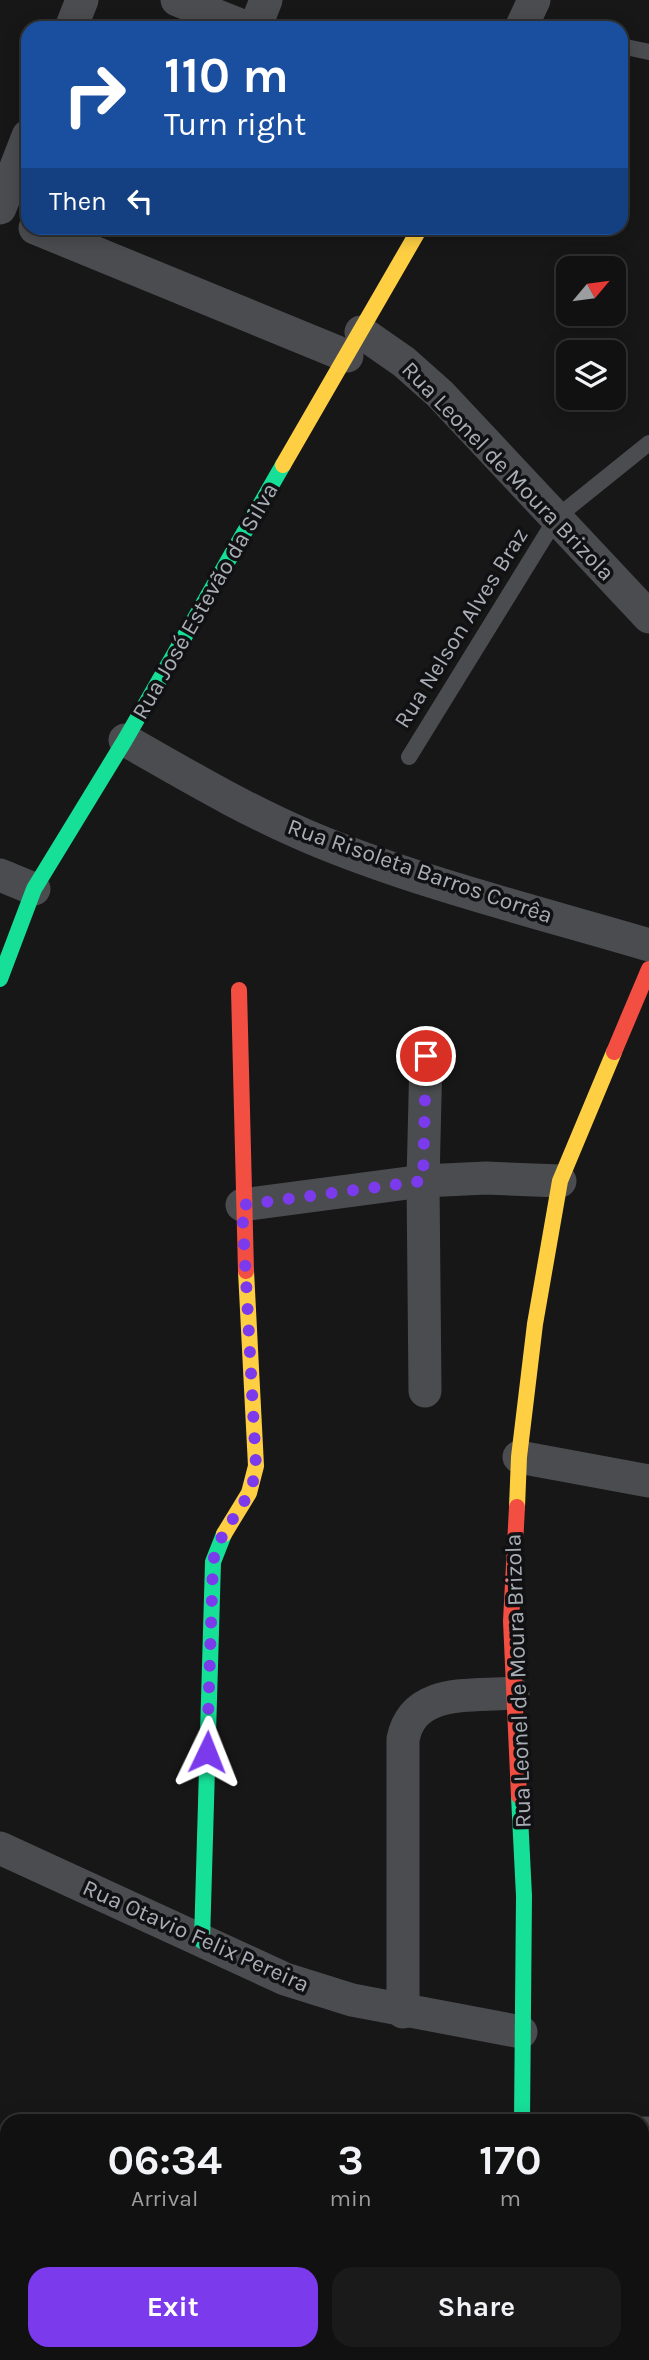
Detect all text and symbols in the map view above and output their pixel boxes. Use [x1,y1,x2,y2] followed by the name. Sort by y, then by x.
[164,47,289,104] text: 110 m
[49,49,140,140] icon: right
[164,106,306,143] text: Turn right
[121,182,159,220] icon: left
[49,186,107,217] text: Then
[556,256,626,326] north arrow
[556,256,626,410] map controls
[556,340,626,410] button: layers
[396,356,620,586] street label: Rua Leonel de Moura Brizola
[126,478,284,724] street label: Rua José Estevão da Silva
[388,523,534,733] street label: Rua Nelson Alves Braz
[284,813,556,929] street label: Rua Risoleta Barros Corrêa
[396,1026,456,1086] pin
[407,1037,445,1075] icon: arrive
[499,1534,537,1828] street label: Rua Leonel de Moura Brizola
[170,1715,244,1789] position arrow
[79,1874,313,1998] street label: Rua Otavio Felix Pereira
[107,2135,222,2185] text: 06:34
[337,2135,364,2185] text: 3
[479,2135,542,2185] text: 170
[131,2185,198,2212] text: Arrival
[329,2185,372,2212] text: min
[500,2185,521,2212] text: m
[28,2267,318,2347] button: Exit
[332,2267,621,2347] button: Share

